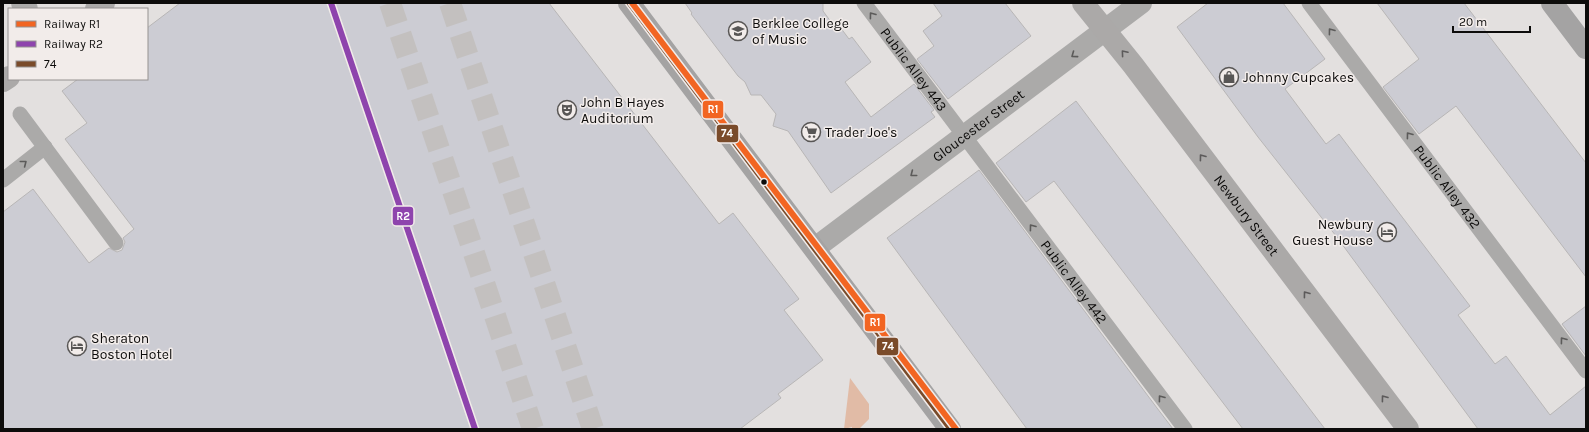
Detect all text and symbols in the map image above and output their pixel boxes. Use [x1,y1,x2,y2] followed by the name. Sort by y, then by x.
[8,8,148,80] legend
[1453,8,1530,34] scale bar
[870,12,877,19] one-way arrow
[752,15,849,48] place label: Berklee College of Music
[1459,15,1487,29] text: 20 m
[44,17,100,31] text: Railway R1
[727,20,749,42] school or university icon: Berklee College of Music
[877,25,950,115] street label: Public Alley 443
[1328,29,1335,36] one-way arrow
[44,37,103,51] text: Railway R2
[1072,50,1079,57] one-way arrow
[1121,51,1128,58] one-way arrow
[44,57,57,71] text: 74
[1218,66,1240,88] shop icon: Johnny Cupcakes
[1243,69,1354,86] place label: Johnny Cupcakes
[929,86,1028,166] street label: Gloucester Street
[581,94,665,127] place label: John B Hayes Auditorium
[556,99,578,121] theatre icon: John B Hayes Auditorium
[702,100,724,119] line badge: R1
[707,103,719,116] text: R1
[800,121,822,143] supermarket icon: Trader Joe's
[716,124,739,143] line badge: 74
[825,124,897,141] place label: Trader Joe's
[721,127,733,140] text: 74
[1407,133,1414,140] one-way arrow
[1410,142,1484,232] street label: Public Alley 432
[1200,154,1207,161] one-way arrow
[20,161,27,168] one-way arrow
[911,169,918,176] one-way arrow
[1210,172,1282,259] street label: Newbury Street
[759,177,769,187] unlabelled marker
[392,206,414,226] line badge: R2
[396,210,410,223] text: R2
[1292,216,1373,249] place label: Newbury Guest House
[1376,221,1398,243] hotel icon: Newbury Guest House
[1030,224,1037,231] one-way arrow
[1037,237,1110,327] street label: Public Alley 442
[1303,291,1311,298] one-way arrow
[864,313,886,332] line badge: R1
[869,316,881,329] text: R1
[91,330,173,363] place label: Sheraton Boston Hotel
[66,335,88,357] hotel icon: Sheraton Boston Hotel
[876,337,899,356] line badge: 74
[1560,337,1567,344] one-way arrow
[882,340,894,353] text: 74
[1159,395,1166,402] one-way arrow
[1382,395,1389,402] one-way arrow

